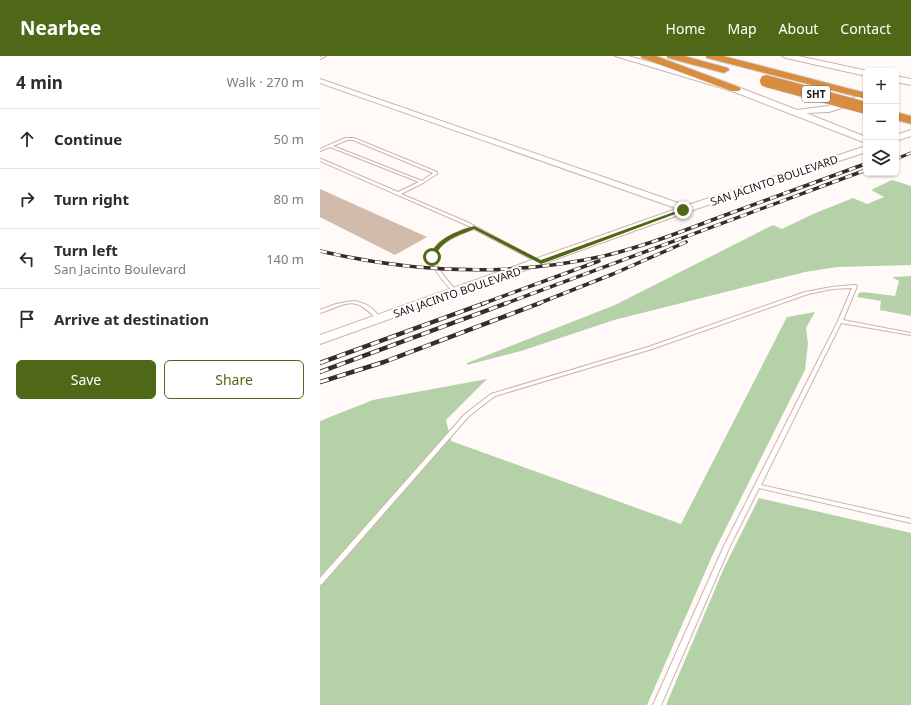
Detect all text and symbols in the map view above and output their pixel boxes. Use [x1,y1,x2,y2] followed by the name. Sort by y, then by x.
[20,15,101,41] text: Nearbee
[666,19,705,38] text: Home
[727,19,757,38] text: Map
[779,19,818,38] text: About
[840,19,891,38] text: Contact
[863,68,899,176] map controls
[863,68,899,104] button: +
[16,71,63,94] text: 4 min
[226,73,304,91] text: Walk · 270 m
[802,86,830,102] road number: SHT
[863,104,899,140] button: −
[16,128,38,150] icon: ahead
[54,129,122,149] text: Continue
[274,130,304,148] text: 50 m
[863,140,899,176] button: layers
[708,151,840,209] street label: SAN JACINTO BOULEVARD
[16,188,38,210] icon: right
[54,189,129,209] text: Turn right
[274,190,304,208] text: 80 m
[674,201,692,219] route end
[54,240,118,260] text: Turn left
[16,248,38,270] icon: left
[423,248,441,266] route start
[266,250,304,268] text: 140 m
[54,260,186,278] text: San Jacinto Boulevard
[391,263,523,321] street label: SAN JACINTO BOULEVARD
[16,308,38,330] icon: arrive
[54,309,209,329] text: Arrive at destination
[16,360,156,399] button: Save
[164,360,304,399] button: Share

